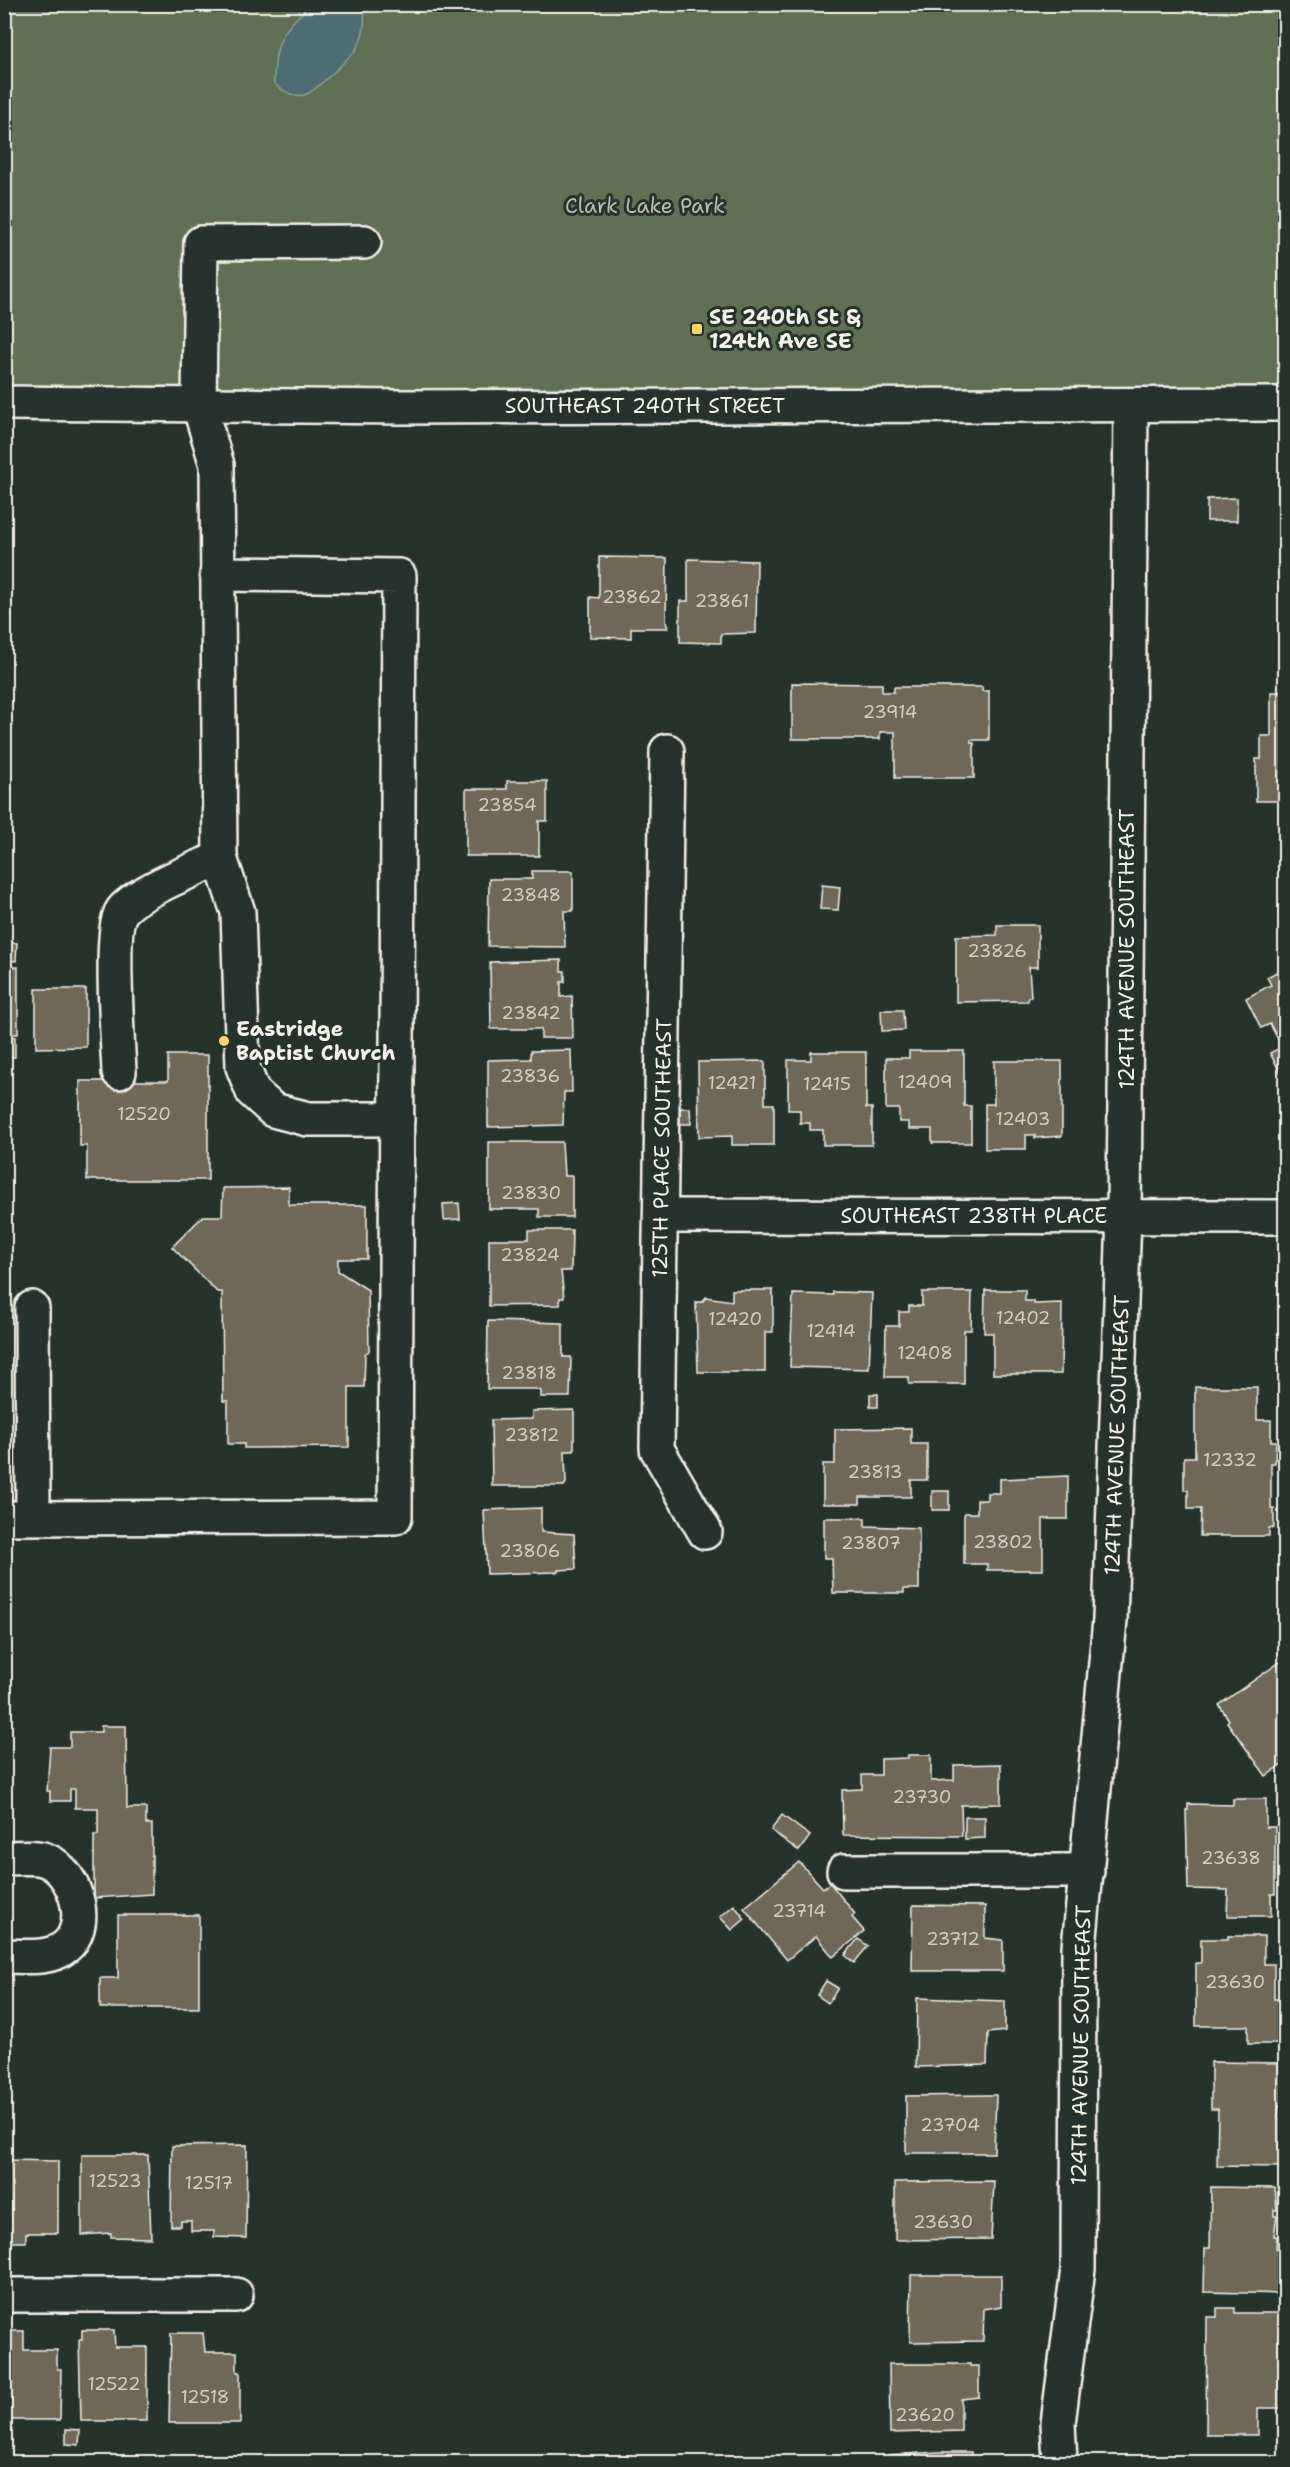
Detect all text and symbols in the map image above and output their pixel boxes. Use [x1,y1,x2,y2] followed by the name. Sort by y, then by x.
[565,192,725,220] park label: Clark Lake Park
[709,303,861,355] place label: SE 240th St & 124th Ave SE
[690,322,704,336] marker: SE 240th St & 124th Ave SE
[505,392,785,420] street label: SOUTHEAST 240TH STREET
[602,585,662,609] house number: 23862
[695,589,749,613] house number: 23861
[863,700,917,724] house number: 23914
[477,793,537,817] house number: 23854
[1113,809,1141,1089] street label: 124TH AVENUE SOUTHEAST
[501,883,561,907] house number: 23848
[967,939,1027,963] house number: 23826
[501,1001,561,1025] house number: 23842
[236,1015,396,1067] place label: Eastridge Baptist Church
[646,1018,678,1278] street label: 125TH PLACE SOUTHEAST
[217,1034,231,1048] marker: Eastridge Baptist Church
[500,1064,560,1088] house number: 23836
[897,1070,953,1094] house number: 12409
[708,1071,756,1095] house number: 12421
[803,1072,851,1096] house number: 12415
[117,1102,171,1126] house number: 12520
[996,1107,1050,1131] house number: 12403
[501,1181,561,1205] house number: 23830
[840,1202,1108,1230] street label: SOUTHEAST 238TH PLACE
[500,1243,560,1267] house number: 23824
[1098,1294,1136,1576] street label: 124TH AVENUE SOUTHEAST
[996,1306,1050,1330] house number: 12402
[708,1307,762,1331] house number: 12420
[806,1319,856,1343] house number: 12414
[897,1341,953,1365] house number: 12408
[501,1361,557,1385] house number: 23818
[505,1423,559,1447] house number: 23812
[1203,1448,1257,1472] house number: 12332
[848,1460,902,1484] house number: 23813
[973,1530,1033,1554] house number: 23802
[841,1531,901,1555] house number: 23807
[500,1539,560,1563] house number: 23806
[893,1785,951,1809] house number: 23730
[1201,1846,1261,1870] house number: 23638
[772,1899,826,1923] house number: 23714
[1065,1904,1097,2186] street label: 124TH AVENUE SOUTHEAST
[926,1927,980,1951] house number: 23712
[1205,1970,1265,1994] house number: 23630
[920,2113,980,2137] house number: 23704
[88,2169,142,2193] house number: 12523
[185,2171,233,2195] house number: 12517
[913,2210,973,2234] house number: 23630
[87,2372,141,2396] house number: 12522
[181,2385,229,2409] house number: 12518
[895,2403,955,2427] house number: 23620

